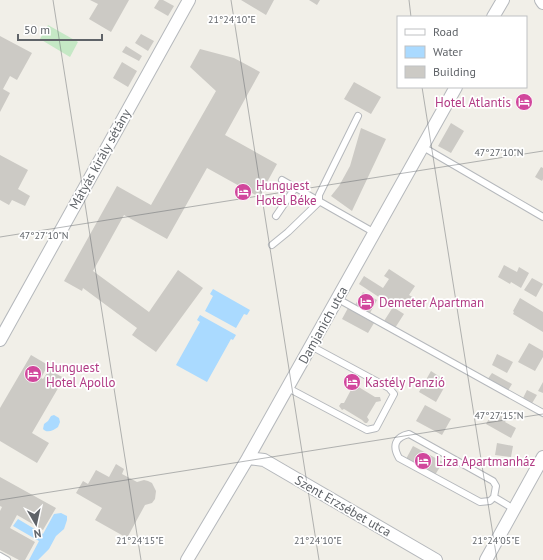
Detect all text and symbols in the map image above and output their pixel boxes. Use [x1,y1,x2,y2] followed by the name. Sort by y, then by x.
[208,13,256,26] text: 21°24'10"E
[18,16,102,42] scale bar
[397,16,527,88] legend
[24,22,50,37] text: 50 m
[433,24,458,39] text: Road
[433,44,463,59] text: Water
[433,64,476,79] text: Building
[514,92,534,112] hotel icon: Hotel Atlantis
[435,94,511,111] place label: Hotel Atlantis
[65,106,135,212] street label: Mátyás király sétány
[474,146,524,159] text: 47°27'10"N
[256,177,317,209] place label: Hunguest Hotel Béke
[233,182,253,202] hotel icon: Hunguest Hotel Béke
[19,229,69,242] text: 47°27'10"N
[295,283,351,367] street label: Damjanich utca
[356,292,376,312] hotel icon: Demeter Apartman
[379,294,484,311] place label: Demeter Apartman
[46,359,116,391] place label: Hunguest Hotel Apollo
[23,364,43,384] hotel icon: Hunguest Hotel Apollo
[342,372,362,392] hotel icon: Kastély Panzió
[365,374,445,391] place label: Kastély Panzió
[474,409,524,422] text: 47°27'15"N
[413,451,433,471] hotel icon: Liza Apartmanház
[436,453,535,470] place label: Liza Apartmanház
[292,472,394,540] street label: Szent Erzsébet utca
[16,504,56,544] north arrow
[33,526,42,541] text: N
[116,534,164,547] text: 21°24'15"E
[294,534,342,547] text: 21°24'10"E
[472,534,520,547] text: 21°24'05"E

